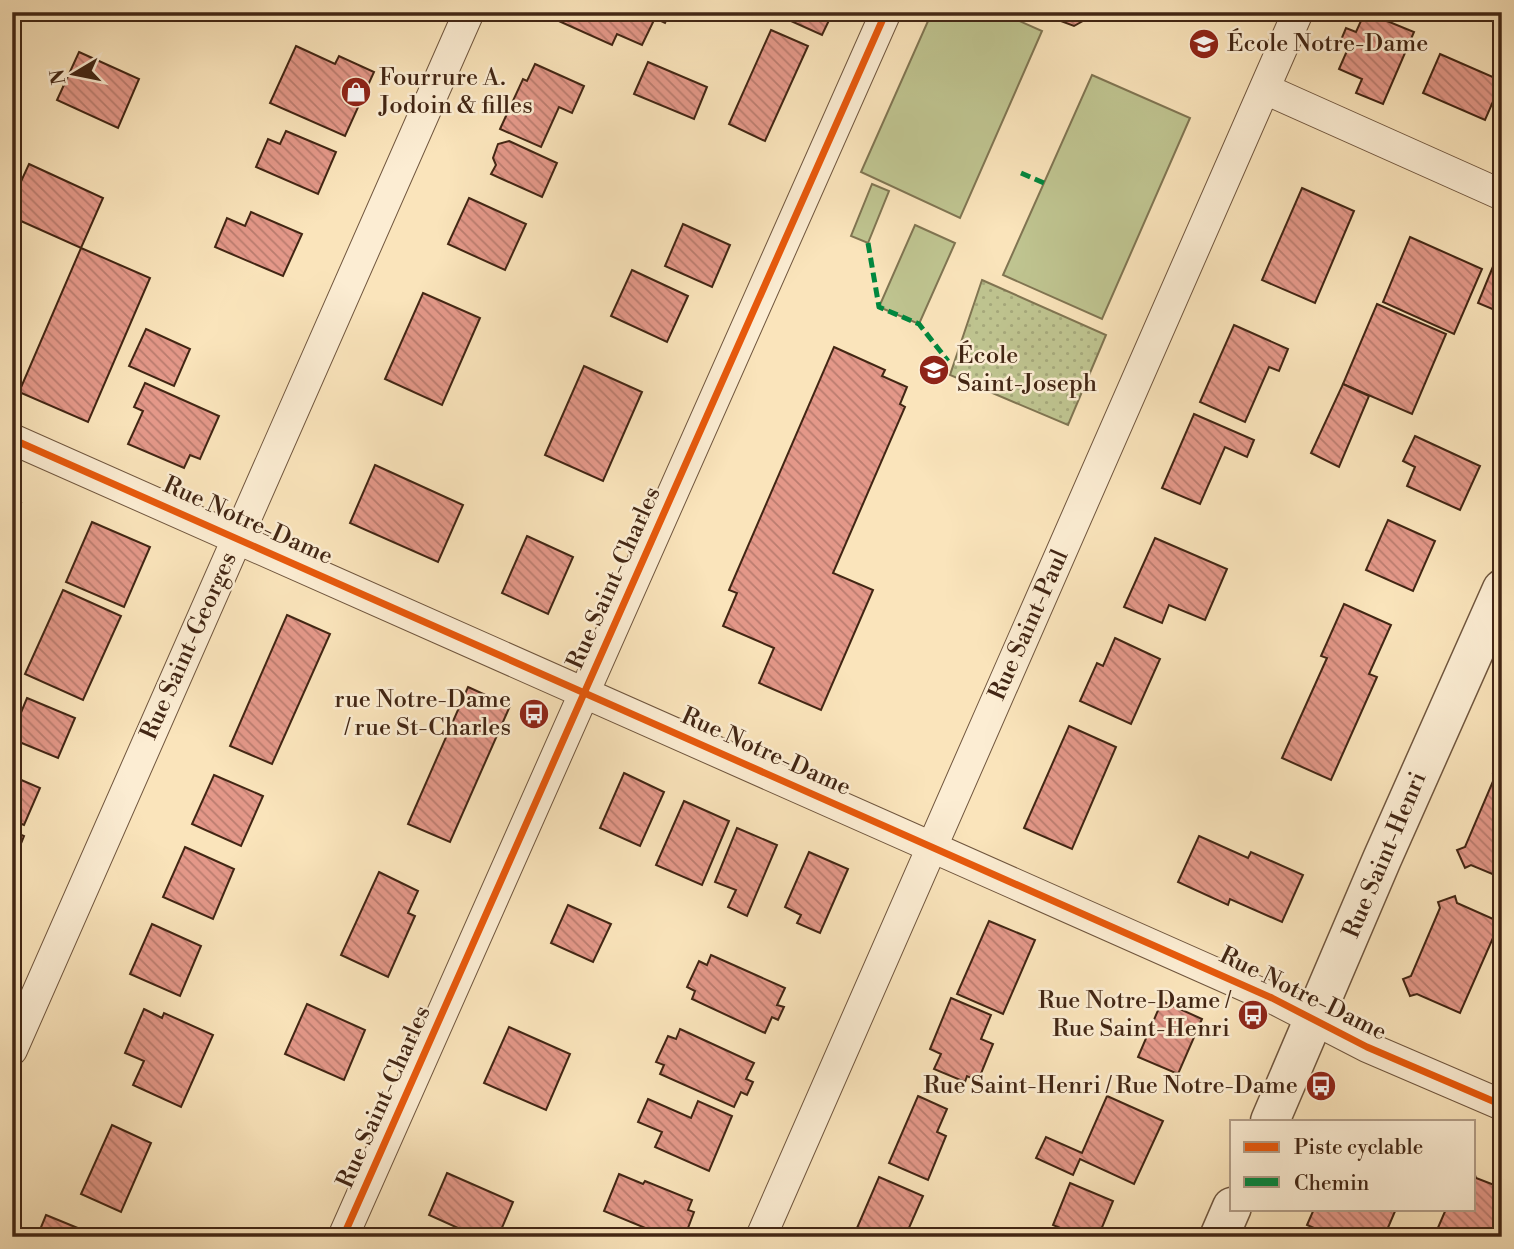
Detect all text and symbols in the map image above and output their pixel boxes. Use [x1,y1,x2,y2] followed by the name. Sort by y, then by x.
[1187,27,1221,61] school or university icon: École Notre-Dame
[1227,28,1428,59] place label: École Notre-Dame
[38,38,108,108] north arrow
[378,63,533,121] place label: Fourrure A. Jodoin & filles
[45,67,71,86] text: N
[339,75,373,109] shop icon: Fourrure A. Jodoin & filles
[957,340,1097,399] place label: École Saint-Joseph
[917,353,951,387] school or university icon: École Saint-Joseph
[159,470,337,572] street label: Rue Notre-Dame
[560,482,668,674] street label: Rue Saint-Charles
[982,545,1076,705] street label: Rue Saint-Paul
[134,548,244,744] street label: Rue Saint-Georges
[334,685,511,743] place label: rue Notre-Dame / rue St-Charles
[517,697,551,731] bus stop icon: rue Notre-Dame / rue St-Charles
[677,701,855,803] street label: Rue Notre-Dame
[1336,767,1434,943] street label: Rue Saint-Henri
[1214,941,1392,1047] street label: Rue Notre-Dame
[1038,986,1231,1044] place label: Rue Notre-Dame / Rue Saint-Henri
[1236,998,1270,1032] bus stop icon: Rue Notre-Dame / Rue Saint-Henri
[330,1001,438,1193] street label: Rue Saint-Charles
[1304,1069,1338,1103] bus stop icon: Rue Saint-Henri / Rue Notre-Dame
[923,1071,1298,1101] place label: Rue Saint-Henri / Rue Notre-Dame
[1230,1120,1476,1210] legend
[1294,1135,1423,1161] text: Piste cyclable
[1294,1171,1370,1197] text: Chemin

